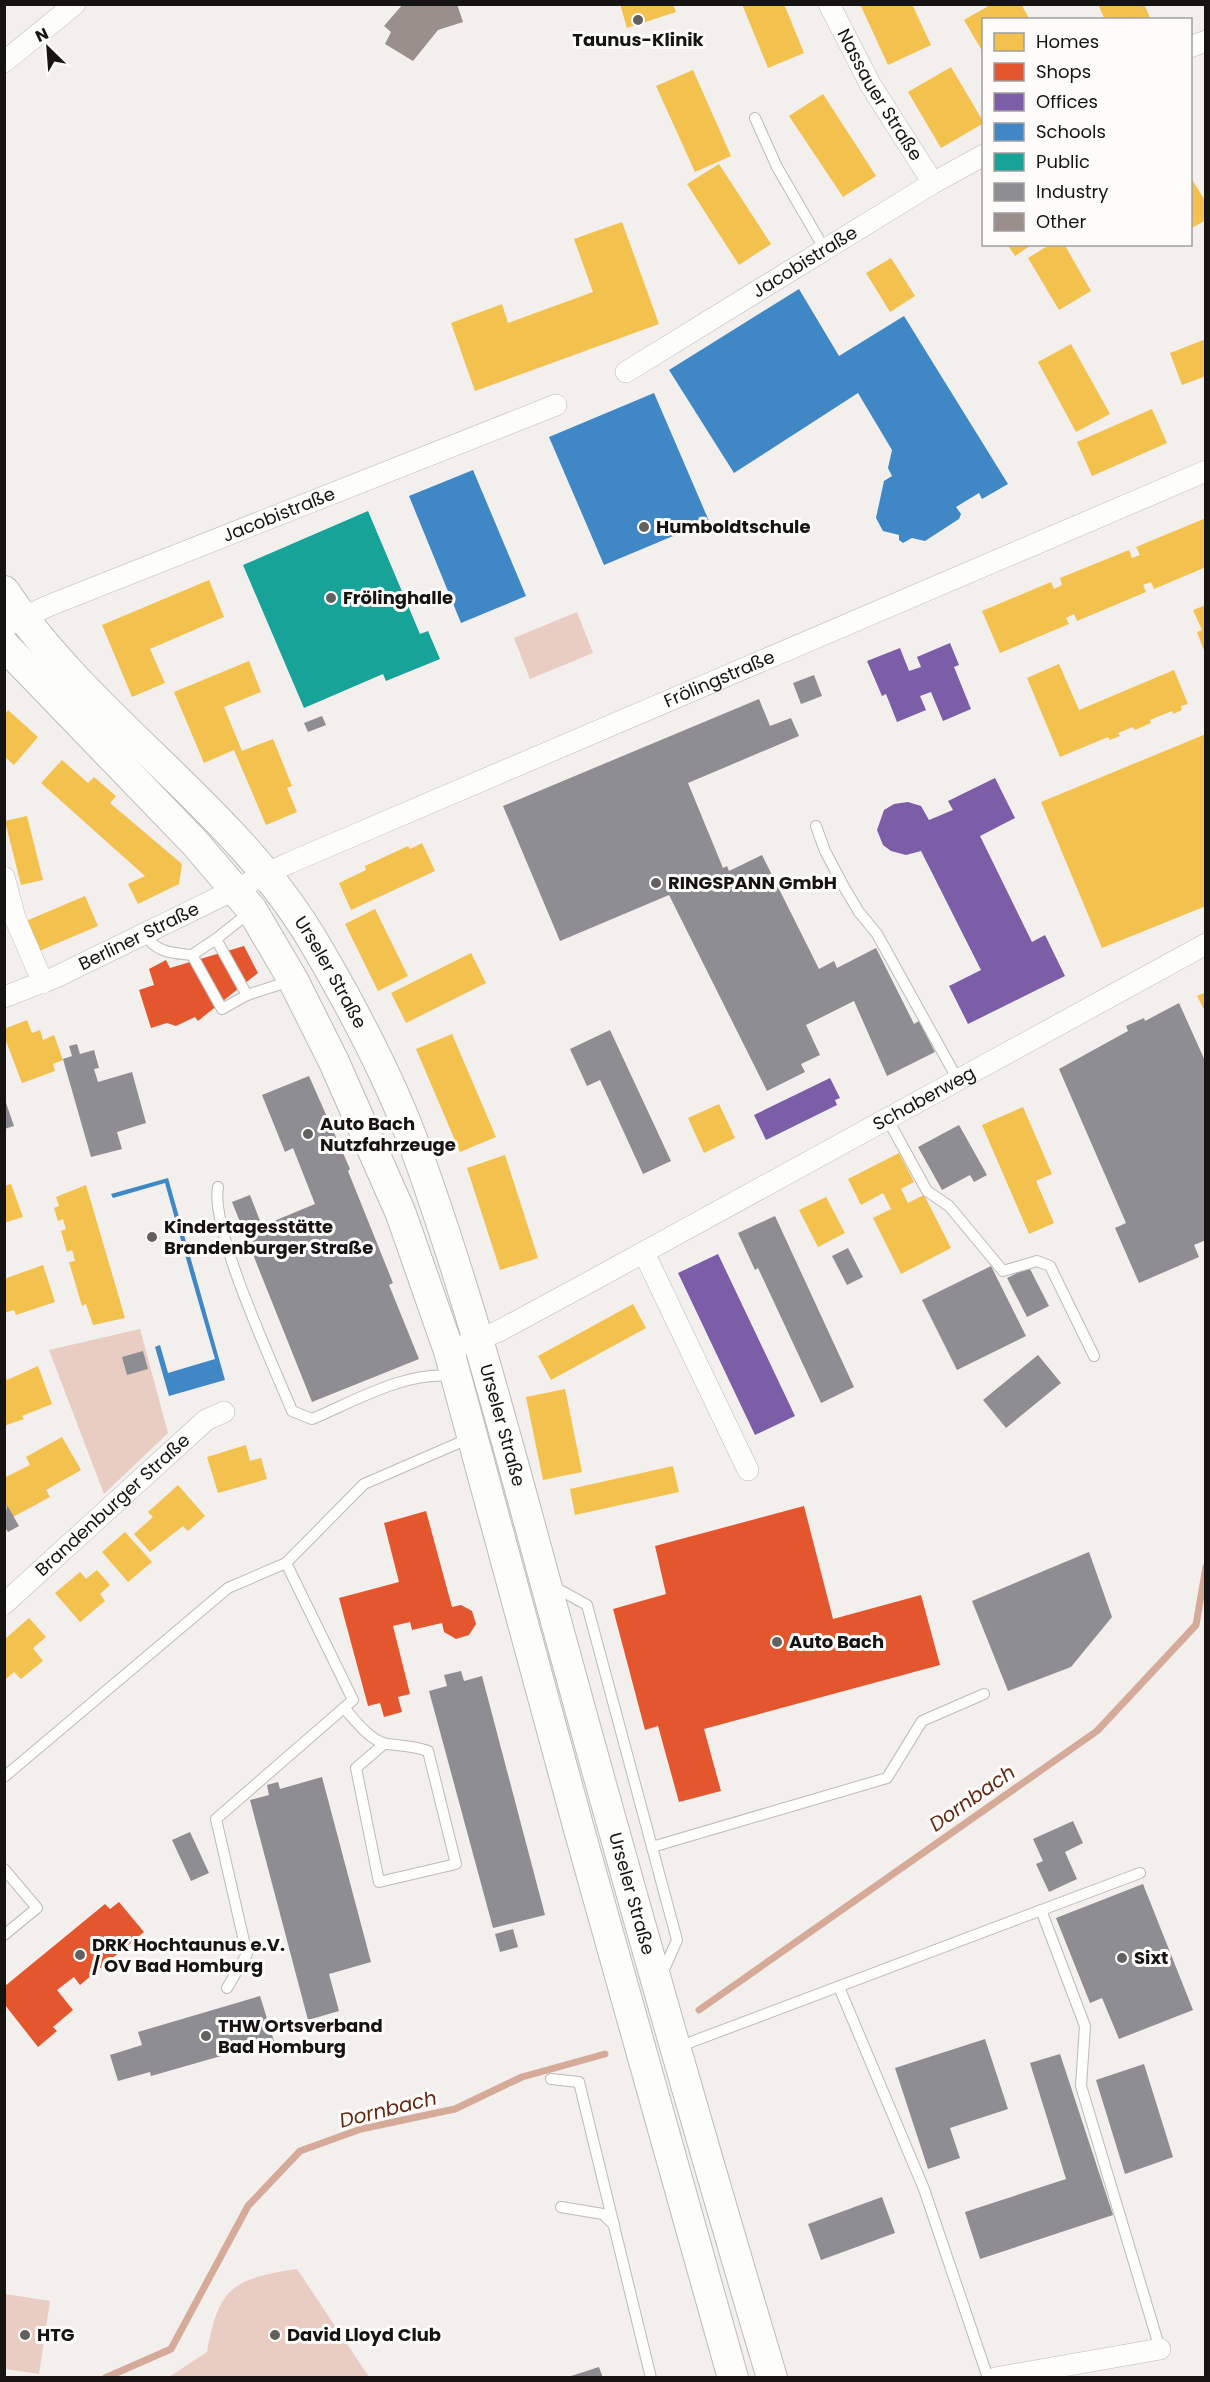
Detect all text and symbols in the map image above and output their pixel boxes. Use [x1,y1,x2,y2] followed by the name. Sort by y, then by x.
[631,13,645,27] marker: Taunus-Klinik
[18,18,78,78] north arrow
[982,18,1192,246] legend
[32,22,52,48] text: N
[832,24,929,165] street label: Nassauer Straße
[572,27,705,52] place label: Taunus-Klinik
[1036,29,1099,54] text: Homes
[1036,59,1091,84] text: Shops
[1036,89,1098,114] text: Offices
[1036,119,1106,144] text: Schools
[1036,149,1090,174] text: Public
[1036,179,1108,204] text: Industry
[1036,209,1086,234] text: Other
[747,220,862,303] street label: Jacobistraße
[219,481,339,548] street label: Jacobistraße
[656,514,810,539] place label: Humboldtschule
[637,520,651,534] marker: Humboldtschule
[343,585,453,610] place label: Frölinghalle
[324,591,338,605] marker: Frölinghalle
[660,644,778,713] street label: Frölingstraße
[668,870,837,895] place label: RINGSPANN GmbH
[649,876,663,890] marker: RINGSPANN GmbH
[74,896,203,976] street label: Berliner Straße
[289,911,373,1033] street label: Urseler Straße
[868,1060,980,1136] street label: Schaberweg
[320,1111,456,1157] place label: Auto Bach Nutzfahrzeuge
[301,1127,315,1141] marker: Auto Bach Nutzfahrzeuge
[164,1214,373,1260] place label: Kindertagesstätte Brandenburger Straße
[145,1230,159,1244] marker: Kindertagesstätte Brandenburger Straße
[474,1361,532,1489] street label: Urseler Straße
[30,1428,195,1582] street label: Brandenburger Straße
[789,1629,884,1654] place label: Auto Bach
[770,1635,784,1649] marker: Auto Bach
[923,1758,1021,1838] water label: Dornbach
[603,1830,661,1958] street label: Urseler Straße
[92,1932,285,1978] place label: DRK Hochtaunus e.V. / OV Bad Homburg
[1134,1945,1168,1970] place label: Sixt
[73,1948,87,1962] marker: DRK Hochtaunus e.V. / OV Bad Homburg
[1115,1951,1129,1965] marker: Sixt
[218,2013,383,2059] place label: THW Ortsverband Bad Homburg
[199,2029,213,2043] marker: THW Ortsverband Bad Homburg
[336,2083,440,2135] water label: Dornbach
[37,2322,75,2347] place label: HTG
[287,2322,441,2347] place label: David Lloyd Club
[18,2328,32,2342] marker: HTG
[268,2328,282,2342] marker: David Lloyd Club

